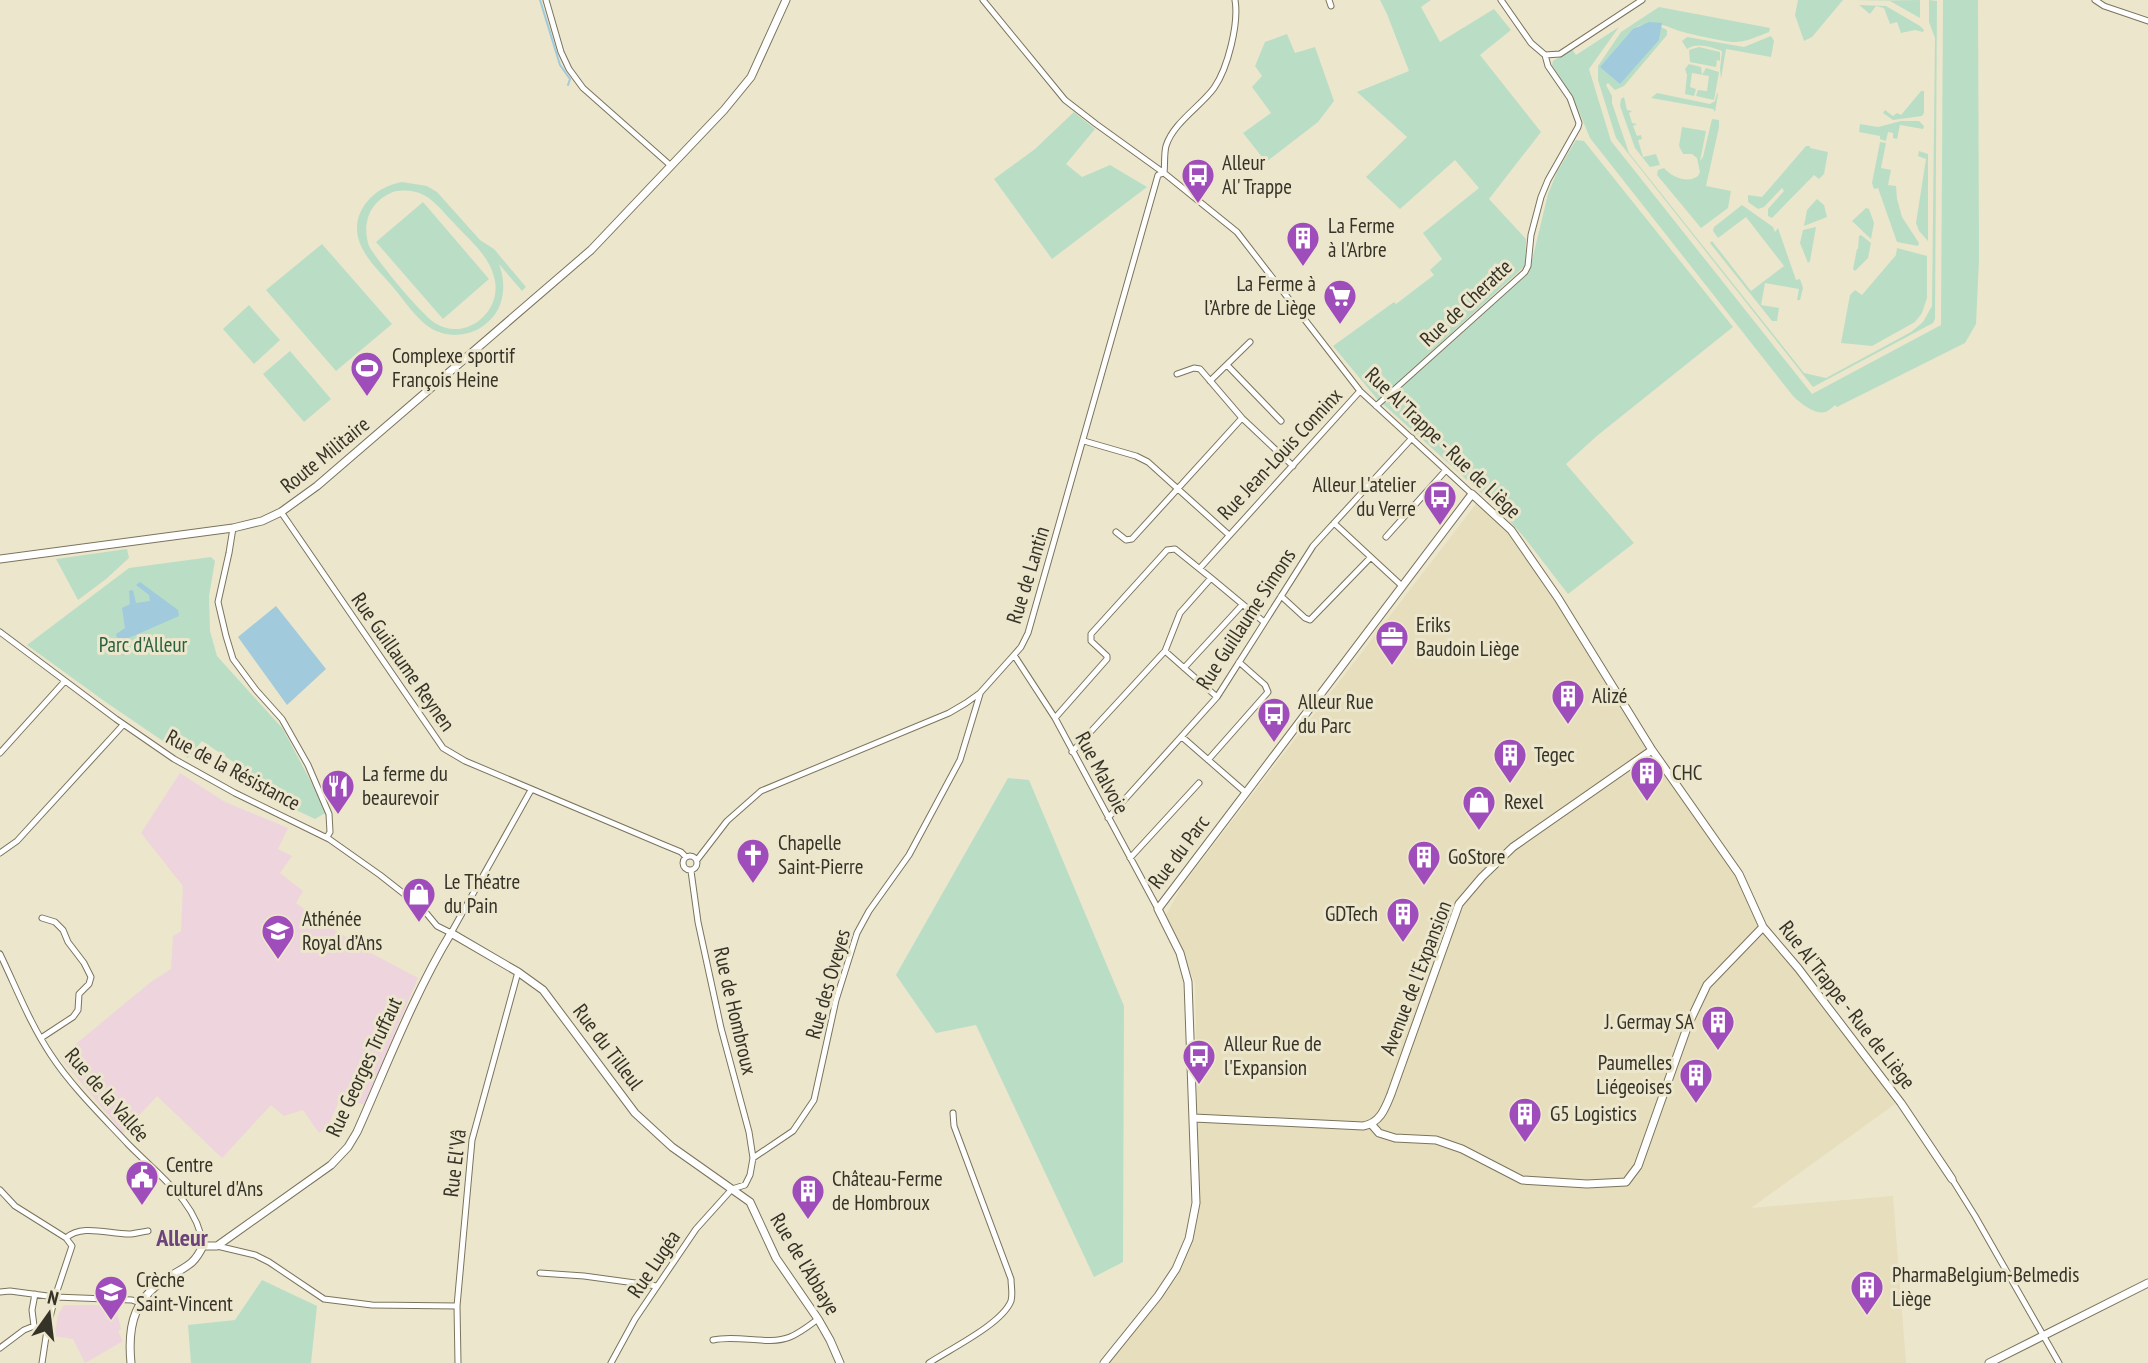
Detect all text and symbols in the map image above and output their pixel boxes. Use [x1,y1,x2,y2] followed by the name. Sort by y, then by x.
[1222,149,1292,200] place label: Alleur Al' Trappe
[1179,156,1217,205] bus stop icon: Alleur Al' Trappe
[1328,212,1395,263] place label: La Ferme à l'Arbre
[1284,219,1322,268] building icon: La Ferme à l'Arbre
[1414,253,1517,352] street label: Rue de Cheratte
[1204,270,1316,321] place label: La Ferme à l’Arbre de Liège
[1321,277,1359,326] supermarket icon: La Ferme à l’Arbre de Liège
[392,342,515,393] place label: Complexe sportif François Heine
[348,349,386,398] sports icon: Complexe sportif François Heine
[1360,361,1527,524] street label: Rue Al'Trappe - Rue de Liège
[1212,382,1348,525] street label: Rue Jean-Louis Conninx
[275,411,375,499] street label: Route Militaire
[1312,471,1416,522] place label: Alleur L'atelier du Verre
[1421,478,1459,527] bus stop icon: Alleur L'atelier du Verre
[1000,523,1055,627] street label: Rue de Lantin
[1190,543,1301,694] street label: Rue Guillaume Simons
[346,587,461,736] street label: Rue Guillaume Reynen
[1416,611,1519,662] place label: Eriks Baudoin Liège
[1373,618,1411,667] office icon: Eriks Baudoin Liège
[99,631,188,658] park label: Parc d'Alleur
[1549,677,1587,726] building icon: Alizé
[1592,682,1627,709] place label: Alizé
[1298,688,1374,739] place label: Alleur Rue du Parc
[1255,695,1293,744] bus stop icon: Alleur Rue du Parc
[161,723,305,816] street label: Rue de la Résistance
[1070,727,1135,819] street label: Rue Malvoie
[1491,736,1529,785] building icon: Tegec
[1534,741,1575,768] place label: Tegec
[1628,754,1666,803] building icon: CHC
[1672,759,1703,786] place label: CHC
[362,760,448,811] place label: La ferme du beaurevoir
[319,767,357,816] restaurant icon: La ferme du beaurevoir
[1460,783,1498,832] shop icon: Rexel
[1504,788,1543,815] place label: Rexel
[1142,809,1215,894] street label: Rue du Parc
[778,829,863,880] place label: Chapelle Saint-Pierre
[734,836,772,885] church icon: Chapelle Saint-Pierre
[1405,838,1443,887] building icon: GoStore
[1448,843,1506,870] place label: GoStore
[444,868,520,919] place label: Le Théatre du Pain
[400,875,438,924] shop icon: Le Théatre du Pain
[1384,895,1422,944] building icon: GDTech
[1374,897,1457,1059] street label: Avenue de l'Expansion
[1325,900,1378,927] place label: GDTech
[302,905,382,956] place label: Athénée Royal d’Ans
[259,912,297,961] school or university icon: Athénée Royal d’Ans
[1773,915,1922,1094] street label: Rue Al'Trappe - Rue de Liège
[799,926,856,1042] street label: Rue des Oveyes
[708,944,763,1078] street label: Rue de Hombroux
[319,992,408,1141] street label: Rue Georges Truffaut
[567,998,650,1095] street label: Rue du Tilleul
[1699,1003,1737,1052] building icon: J. Germay SA
[1604,1008,1694,1035] place label: J. Germay SA
[1224,1030,1322,1081] place label: Alleur Rue de l'Expansion
[1180,1037,1218,1086] bus stop icon: Alleur Rue de l'Expansion
[59,1042,156,1147] street label: Rue de la Vallée
[1596,1049,1672,1100] place label: Paumelles Liégeoises
[1677,1056,1715,1105] building icon: Paumelles Liégeoises
[1506,1095,1544,1144] building icon: G5 Logistics
[1550,1100,1637,1127] place label: G5 Logistics
[437,1128,472,1198] street label: Rue El'Vâ
[166,1151,263,1202] place label: Centre culturel d'Ans
[123,1158,161,1207] public building icon: Centre culturel d'Ans
[832,1165,943,1216] place label: Château-Ferme de Hombroux
[789,1172,827,1221] building icon: Château-Ferme de Hombroux
[764,1208,846,1320] street label: Rue de l'Abbaye
[155,1222,209,1253] district label: Alleur
[621,1225,686,1303] street label: Rue Lugéa
[1892,1261,2079,1312] place label: PharmaBelgium-Belmedis Liège
[136,1266,233,1317] place label: Crèche Saint-Vincent
[1848,1268,1886,1317] building icon: PharmaBelgium-Belmedis Liège
[92,1273,130,1322] school or university icon: Crèche Saint-Vincent
[14,1279,84,1349] north arrow
[45,1285,61,1310] text: N

